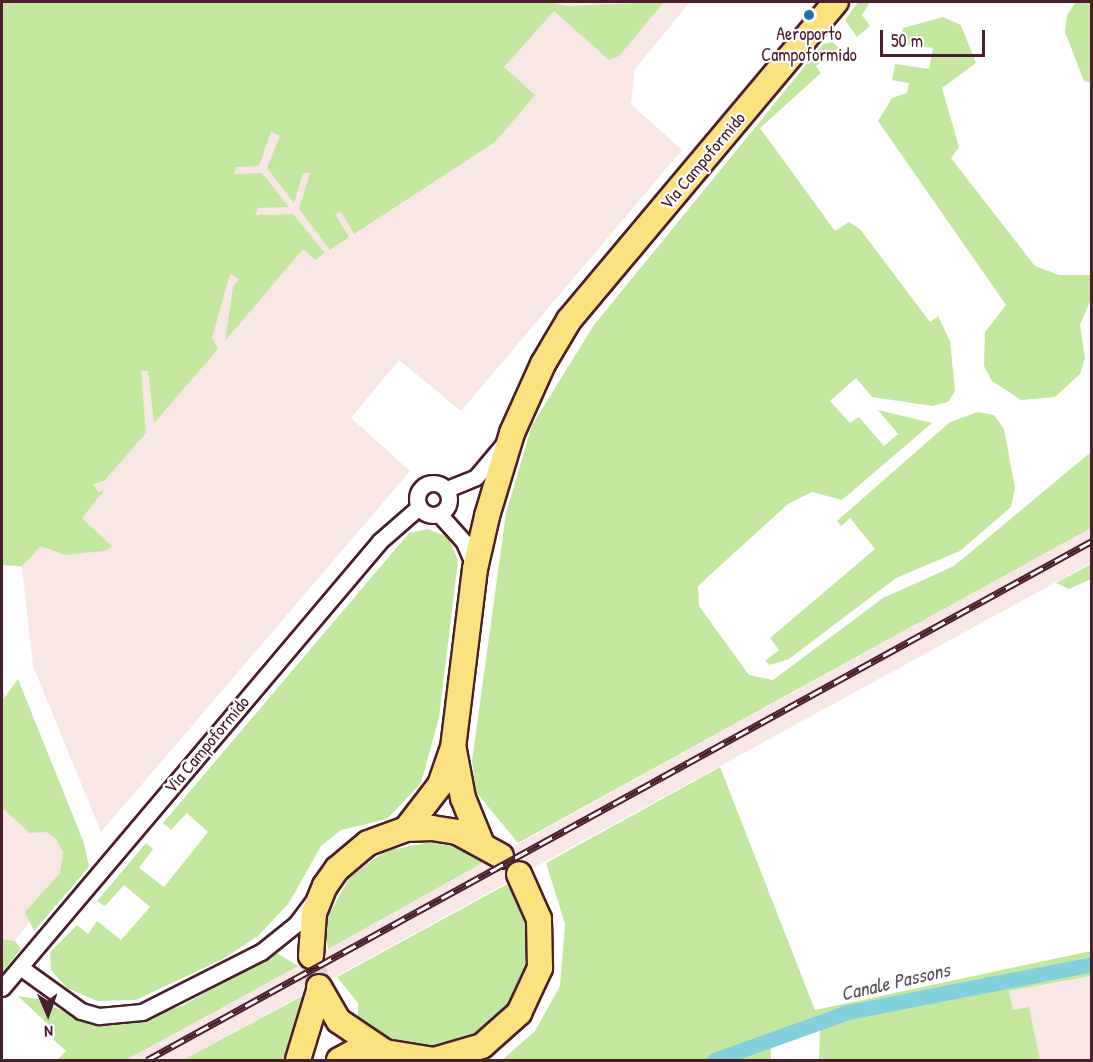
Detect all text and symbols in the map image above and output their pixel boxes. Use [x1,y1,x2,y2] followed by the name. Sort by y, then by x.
[802,8,816,22] marker: Aeroporto Campoformido
[883,18,988,56] scale bar
[761,24,857,66] place label: Aeroporto Campoformido
[891,28,923,53] text: 50 m
[656,108,750,214] street label: Via Campoformido
[160,692,254,798] street label: Via Campoformido
[838,957,952,1005] water label: Canale Passons
[18,984,78,1044] north arrow
[44,1021,53,1043] text: N

